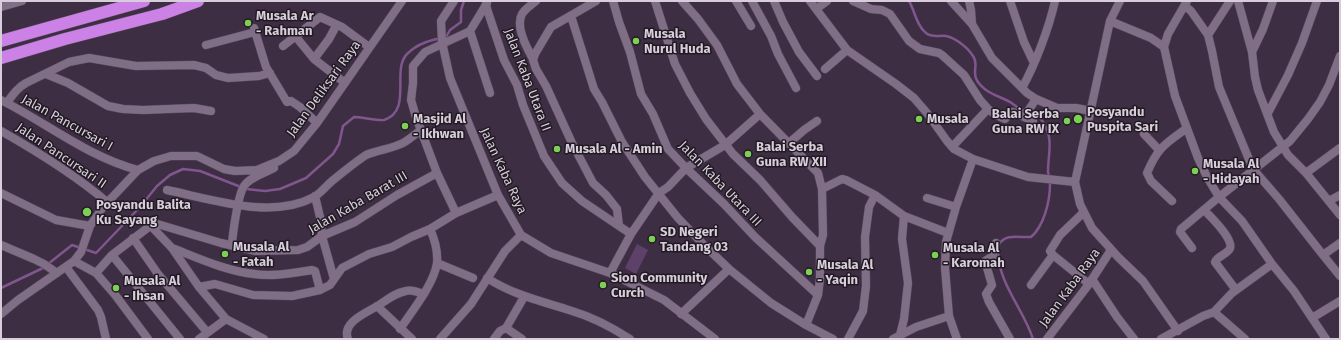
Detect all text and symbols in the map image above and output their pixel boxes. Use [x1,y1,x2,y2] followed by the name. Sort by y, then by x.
[256,8,314,39] place label: Musala Ar - Rahman
[243,18,253,28] marker: Musala Ar - Rahman
[644,26,711,57] place label: Musala Nurul Huda
[500,27,554,133] street label: Jalan Kaba Utara II
[631,36,641,46] marker: Musala Nurul Huda
[284,38,364,140] street label: Jalan Deliksari Raya
[19,92,115,154] street label: Jalan Pancursari I
[1087,104,1158,135] place label: Posyandu Puspita Sari
[992,106,1059,137] place label: Balai Serba Guna RW IX
[413,111,466,142] place label: Masjid Al - Ikhwan
[927,111,969,127] place label: Musala
[1072,113,1084,125] marker: Posyandu Puspita Sari
[914,114,924,124] marker: Musala
[1062,116,1072,126] marker: Balai Serba Guna RW IX
[13,120,109,192] street label: Jalan Pancursari II
[400,121,410,131] marker: Masjid Al - Ikhwan
[476,125,530,217] street label: Jalan Kaba Raya
[675,138,765,230] street label: Jalan Kaba Utara III
[756,139,827,170] place label: Balai Serba Guna RW XII
[565,141,663,157] place label: Musala Al - Amin
[552,144,562,154] marker: Musala Al - Amin
[743,149,753,159] marker: Balai Serba Guna RW XII
[1203,156,1259,187] place label: Musala Al - Hidayah
[1190,166,1200,176] marker: Musala Al - Hidayah
[306,168,410,238] street label: Jalan Kaba Barat III
[96,197,191,228] place label: Posyandu Balita Ku Sayang
[81,206,93,218] marker: Posyandu Balita Ku Sayang
[660,224,728,255] place label: SD Negeri Tandang 03
[647,234,657,244] marker: SD Negeri Tandang 03
[233,239,289,270] place label: Musala Al - Fatah
[943,240,1005,271] place label: Musala Al - Karomah
[1036,246,1104,330] street label: Jalan Kaba Raya
[220,249,230,259] marker: Musala Al - Fatah
[930,250,940,260] marker: Musala Al - Karomah
[817,257,873,288] place label: Musala Al - Yaqin
[804,267,814,277] marker: Musala Al - Yaqin
[611,270,707,301] place label: Sion Community Curch
[124,273,180,304] place label: Musala Al - Ihsan
[598,280,608,290] marker: Sion Community Curch
[111,283,121,293] marker: Musala Al - Ihsan

